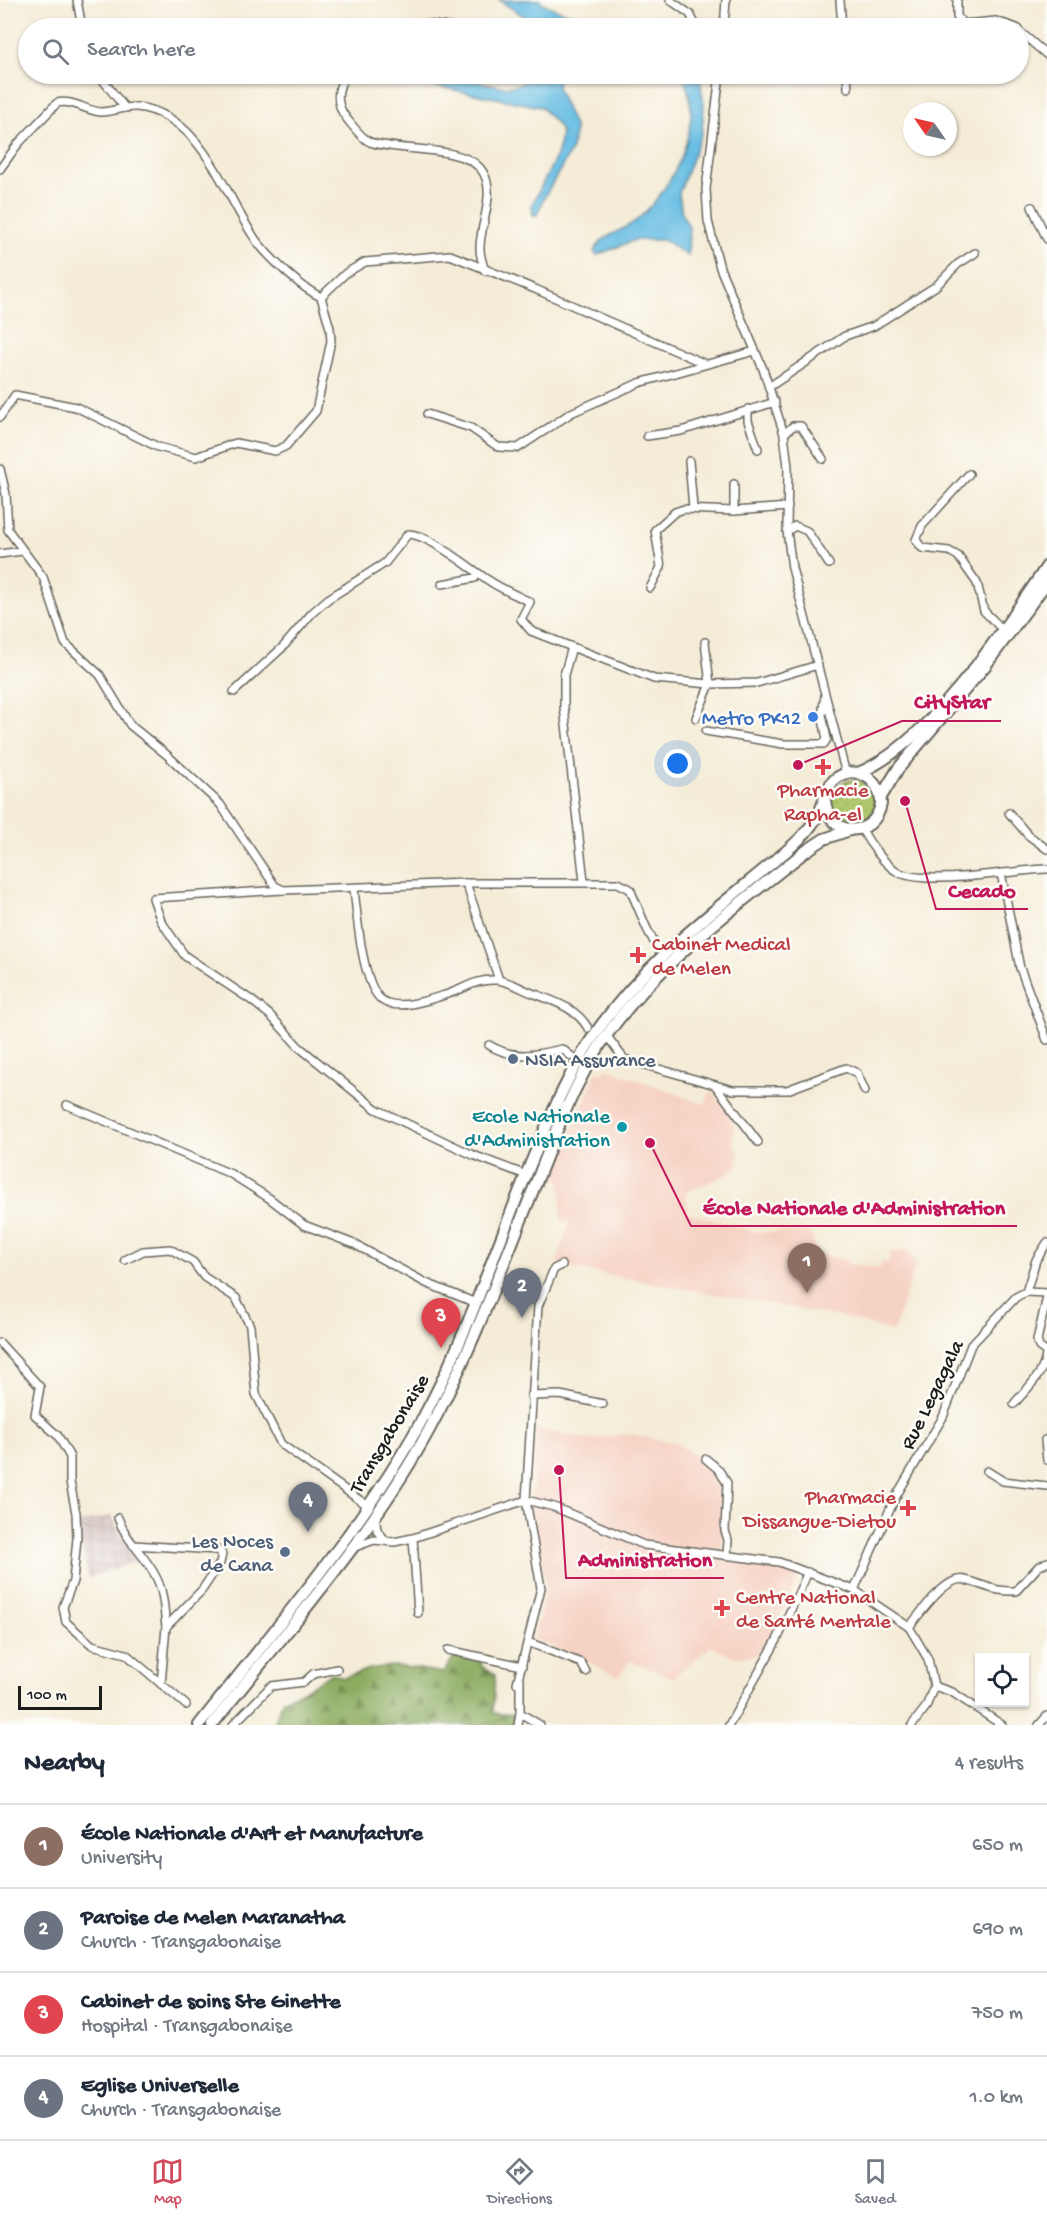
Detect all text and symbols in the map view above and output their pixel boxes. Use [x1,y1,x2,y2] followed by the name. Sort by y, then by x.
[18,18,1029,84] search box
[39,35,72,68] icon: search
[87,38,195,64] text: Search here
[903,102,957,156] north arrow
[902,681,1001,721] callout: CityStar
[913,691,992,717] text: CityStar
[702,708,801,733] place label: Metro PK12
[806,710,820,724] marker: Metro PK12
[663,749,692,778] your location
[816,760,830,774] marker: Pharmacie Rapha-el
[776,780,870,829] place label: Pharmacie Rapha-el
[936,869,1028,909] callout: Cecado
[947,880,1016,906] text: Cecado
[652,934,791,983] place label: Cabinet Medical de Melen
[629,946,647,964] marker: Cabinet Medical de Melen
[525,1050,657,1075] place label: NSIA Assurance
[506,1052,520,1066] marker: NSIA Assurance
[464,1106,611,1155] place label: Ecole Nationale d'Administration
[615,1120,629,1134] marker: Ecole Nationale d'Administration
[691,1186,1017,1226] callout: École Nationale d'Administration
[703,1197,1006,1223] text: École Nationale d'Administration
[788,1244,826,1293] pin: 1
[502,1268,542,1318] pin: 2
[422,1298,460,1348] pin: 3
[897,1336,972,1454] street label: Rue Legagala
[345,1369,437,1500] street label: Transgabonaise
[288,1482,328,1532] pin: 4
[741,1487,897,1536] place label: Pharmacie Dissangue-Dietou
[901,1501,915,1515] marker: Pharmacie Dissangue-Dietou
[191,1531,274,1580] place label: Les Noces de Cana
[566,1538,724,1578] callout: Administration
[278,1545,292,1559] marker: Les Noces de Cana
[577,1549,713,1575] text: Administration
[736,1587,892,1636] place label: Centre National de Santé Mentale
[713,1599,731,1617] marker: Centre National de Santé Mentale
[975,1653,1029,1707] map controls
[975,1653,1029,1707] button: locate
[18,1683,102,1710] scale bar
[27,1687,67,1706] text: 100 m
[24,1749,105,1780] text: Nearby
[955,1753,1023,1776] text: 4 results
[81,1822,423,1848] text: École Nationale d'Art et Manufacture
[39,1835,48,1858] text: 1
[972,1835,1023,1858] text: 650 m
[81,1848,162,1871] text: University
[81,1906,345,1932] text: Paroise de Melen Maranatha
[39,1919,48,1942] text: 2
[973,1919,1023,1942] text: 690 m
[81,1932,281,1955] text: Church · Transgabonaise
[81,1990,341,2016] text: Cabinet de soins Ste Ginette
[38,2003,49,2026] text: 3
[972,2003,1023,2026] text: 750 m
[81,2016,293,2039] text: Hospital · Transgabonaise
[81,2074,239,2100] text: Eglise Universelle
[39,2087,48,2110] text: 4
[969,2087,1023,2110] text: 1.0 km
[81,2100,281,2123] text: Church · Transgabonaise
[151,2155,184,2210] tab: Map
[487,2155,552,2210] tab: Directions
[855,2155,896,2210] tab: Saved

